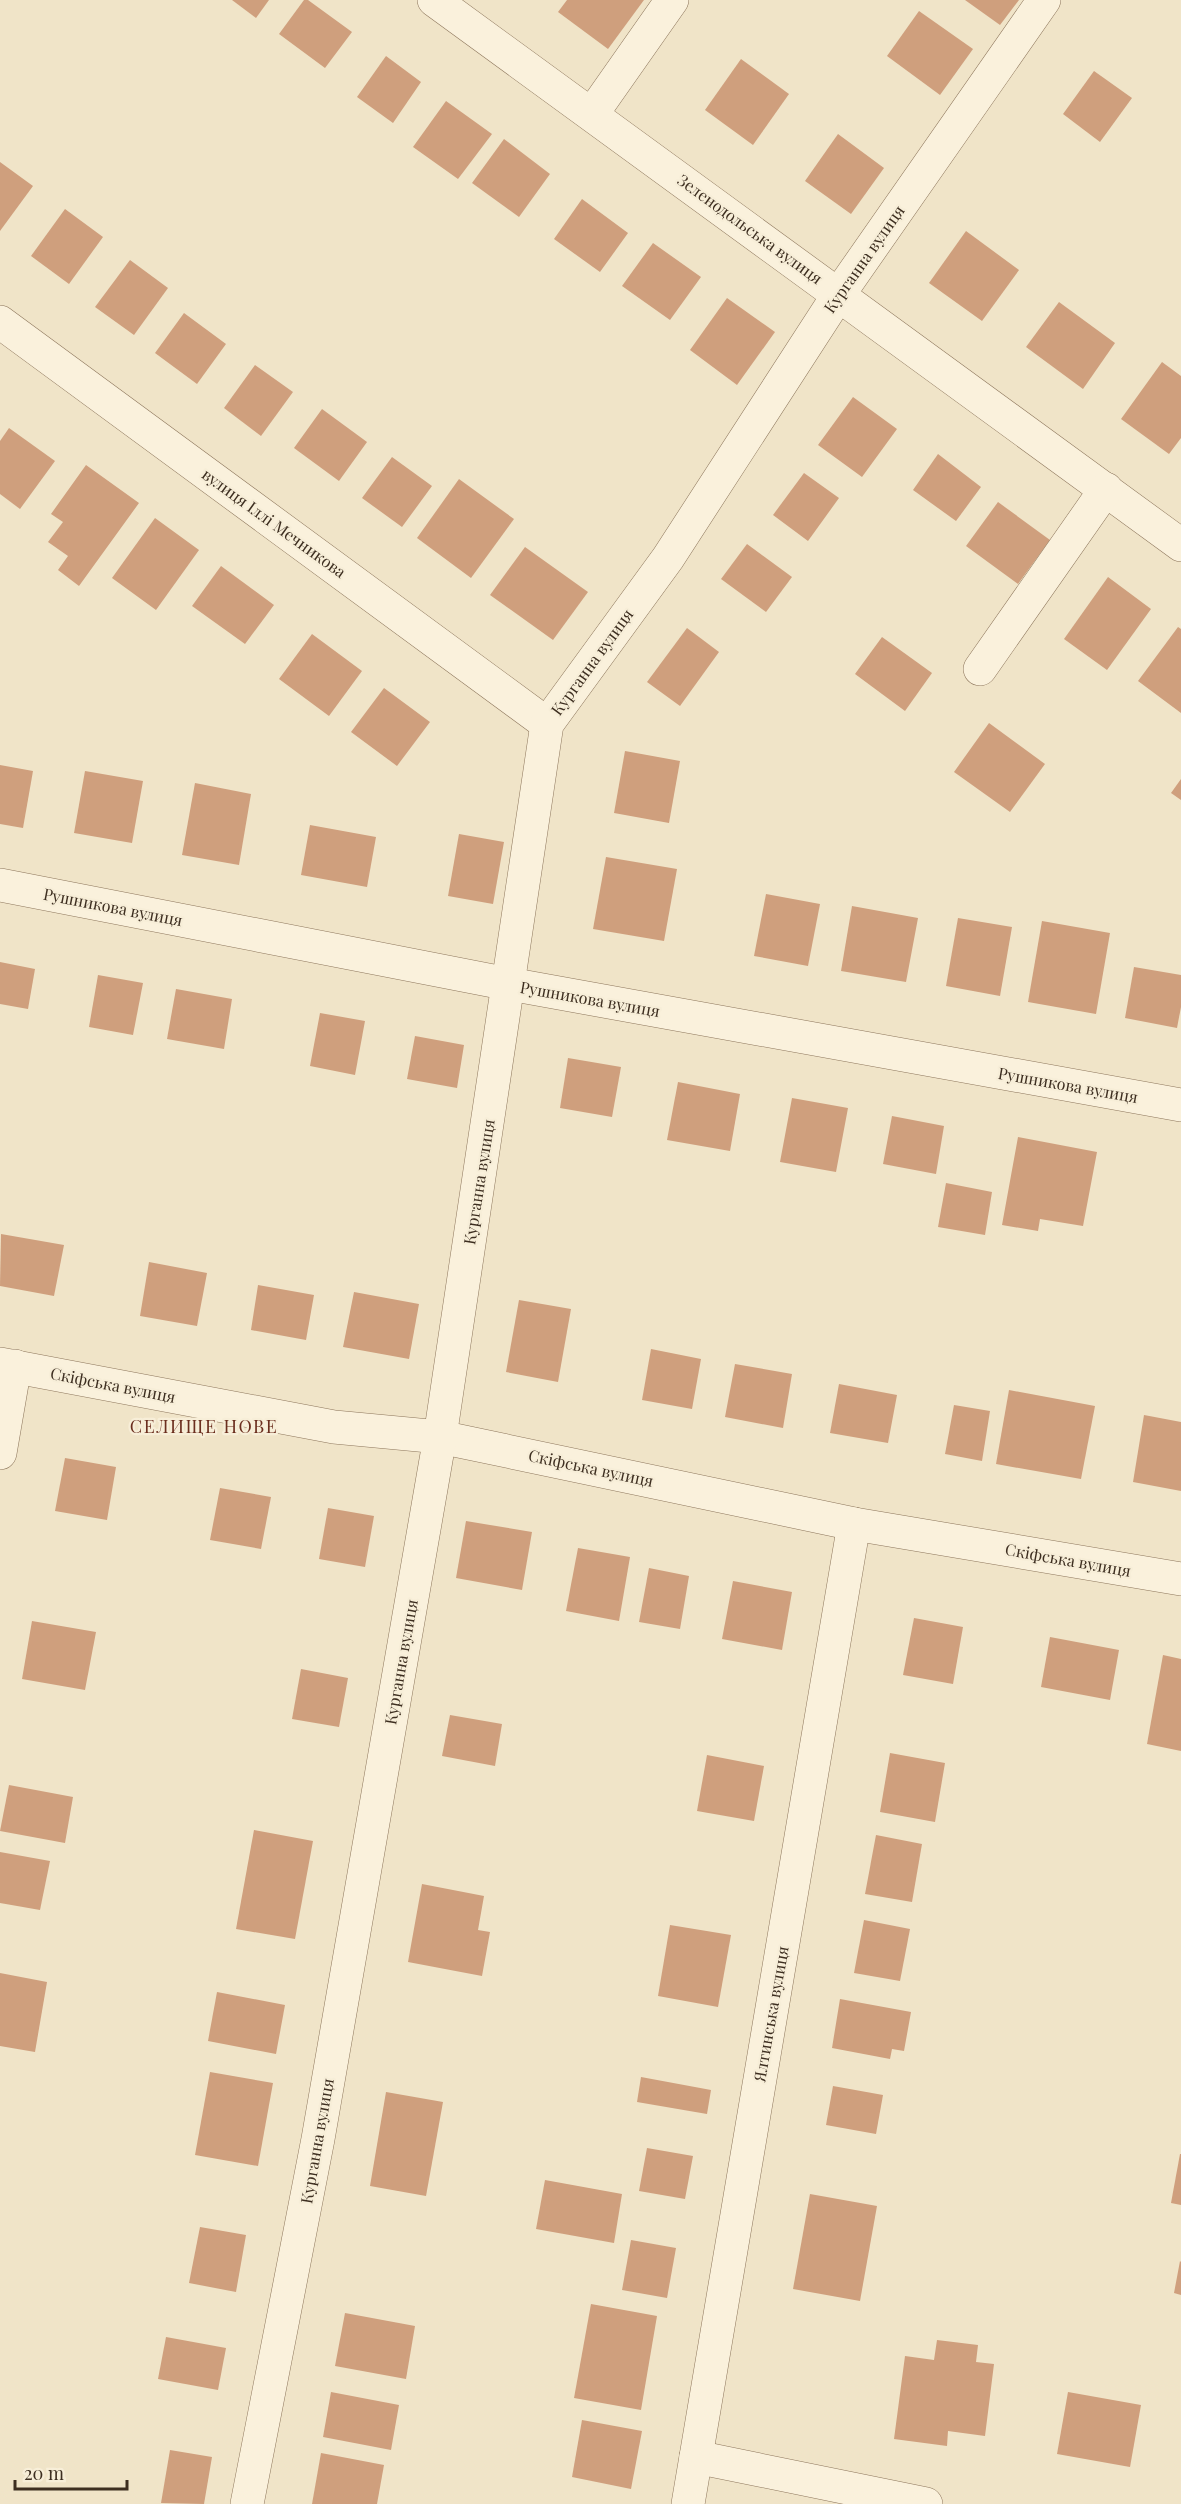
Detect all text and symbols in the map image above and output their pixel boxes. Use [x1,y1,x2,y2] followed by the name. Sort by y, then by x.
[674,169,827,289] street label: Зеленодольська вулиця
[819,200,909,317] street label: Курганна вулиця
[198,463,351,582] street label: вулиця Іллі Мечникова
[546,604,638,719] street label: Курганна вулиця
[42,883,185,930] street label: Рушникова вулиця
[519,976,662,1021] street label: Рушникова вулиця
[997,1062,1140,1107] street label: Рушникова вулиця
[458,1117,499,1246] street label: Курганна вулиця
[49,1362,178,1407] street label: Скіфська вулиця
[130,1414,278,1438] district label: СЕЛИЩЕ НОВЕ
[527,1444,656,1491] street label: Скіфська вулиця
[1004,1538,1133,1581] street label: Скіфська вулиця
[379,1597,422,1726] street label: Курганна вулиця
[748,1944,793,2084] street label: Ялтинська вулиця
[295,2076,338,2205] street label: Курганна вулиця
[15,2453,128,2491] scale bar
[24,2461,64,2485] text: 20 m

